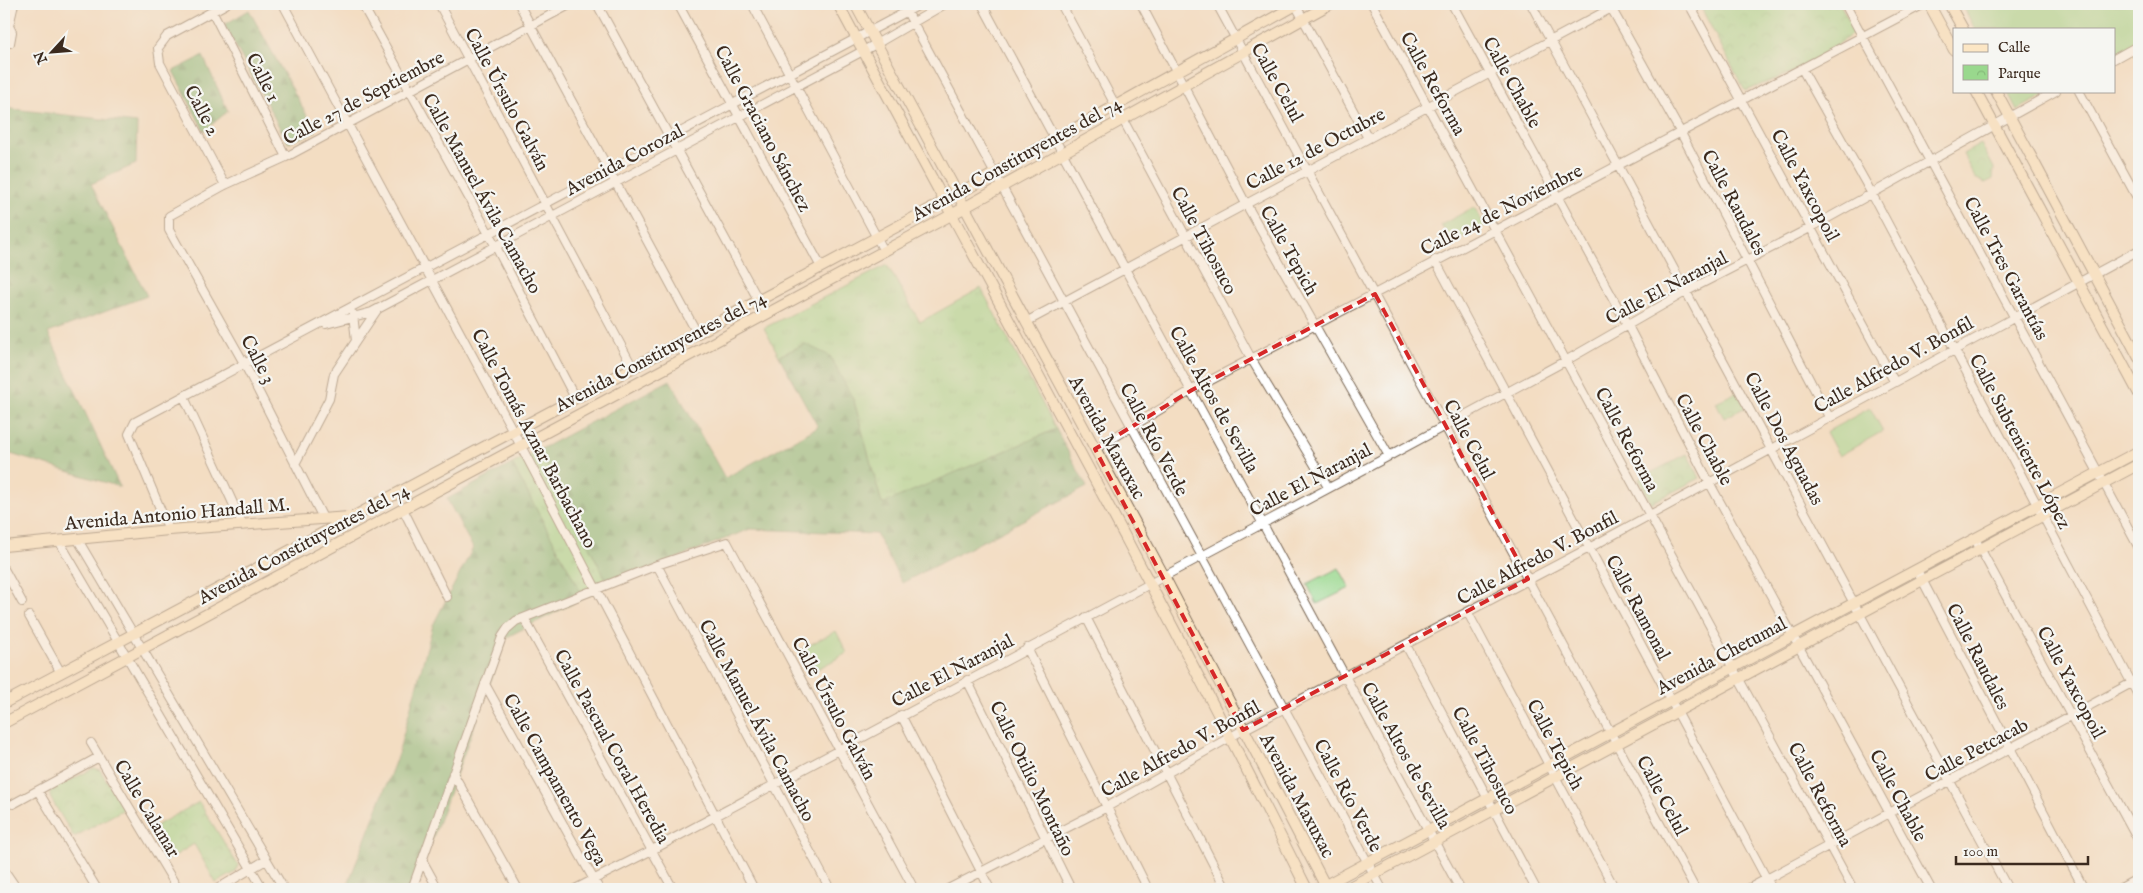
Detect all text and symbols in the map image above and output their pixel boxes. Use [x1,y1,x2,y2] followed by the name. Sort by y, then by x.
[458,24,554,176] street label: Calle Úrsulo Galván
[28,28,78,78] north arrow
[1394,28,1471,141] street label: Calle Reforma
[1953,28,2116,92] legend
[1476,33,1546,133] street label: Calle Chable
[1998,38,2030,57] text: Calle
[1245,39,1308,128] street label: Calle Celul
[708,42,816,216] street label: Calle Graciano Sánchez
[279,46,449,151] street label: Calle 27 de Septiembre
[30,48,52,68] text: N
[240,49,285,107] street label: Calle 1
[1998,64,2041,83] text: Parque
[178,82,225,140] street label: Calle 2
[416,89,547,298] street label: Calle Manuel Ávila Camacho
[907,92,1127,228] street label: Avenida Constituyentes del 74
[1242,103,1390,197] street label: Calle 12 de Octubre
[561,119,689,202] street label: Avenida Corozal
[1765,126,1844,247] street label: Calle Yaxcopoil
[1695,146,1771,260] street label: Calle Raudales
[1417,159,1587,262] street label: Calle 24 de Noviembre
[1165,183,1242,299] street label: Calle Tihosuco
[1957,193,2053,345] street label: Calle Tres Garantías
[1254,202,1323,300] street label: Calle Tepich
[1602,246,1733,331] street label: Calle El Naranjal
[550,286,771,419] street label: Avenida Constituyentes del 74
[1810,312,1979,420] street label: Calle Alfredo V. Bonfil
[1163,322,1264,478] street label: Calle Altos de Sevilla
[465,325,601,553] street label: Calle Tomás Aznar Barbachano
[234,331,280,389] street label: Calle 3
[1963,350,2076,534] street label: Calle Subteniente López
[1738,368,1828,510] street label: Calle Dos Aguadas
[1062,371,1150,504] street label: Avenida Maxuxac
[1113,379,1193,501] street label: Calle Río Verde
[1589,384,1664,497] street label: Calle Reforma
[1669,390,1738,490] street label: Calle Chable
[1437,396,1500,485] street label: Calle Celul
[1246,438,1377,523] street label: Calle El Naranjal
[193,478,414,611] street label: Avenida Constituyentes del 74
[63,493,291,537] street label: Avenida Antonio Handall M.
[1453,506,1623,611] street label: Calle Alfredo V. Bonfil
[1599,551,1675,665] street label: Calle Ramonal
[1940,600,2014,714] street label: Calle Raudales
[1652,612,1792,702] street label: Avenida Chetumal
[693,615,821,826] street label: Calle Manuel Ávila Camacho
[2031,623,2110,744] street label: Calle Yaxcopoil
[888,629,1019,714] street label: Calle El Naranjal
[785,633,881,785] street label: Calle Úrsulo Galván
[548,646,675,849] street label: Calle Pascual Coral Heredia
[1355,678,1456,834] street label: Calle Altos de Sevilla
[497,690,612,871] street label: Calle Campamento Vega
[1520,695,1588,794] street label: Calle Tepich
[1097,696,1266,804] street label: Calle Alfredo V. Bonfil
[983,697,1079,860] street label: Calle Otilio Montaño
[1446,703,1523,819] street label: Calle Tihosuco
[1921,713,2033,788] street label: Calle Petcacab
[1253,729,1339,862] street label: Avenida Maxuxac
[1307,735,1387,857] street label: Calle Río Verde
[1782,739,1857,852] street label: Calle Reforma
[1863,746,1932,846] street label: Calle Chable
[1630,752,1693,841] street label: Calle Celul
[108,756,185,862] street label: Calle Calamar
[1956,833,2088,865] scale bar
[1963,842,1999,861] text: 100 m

